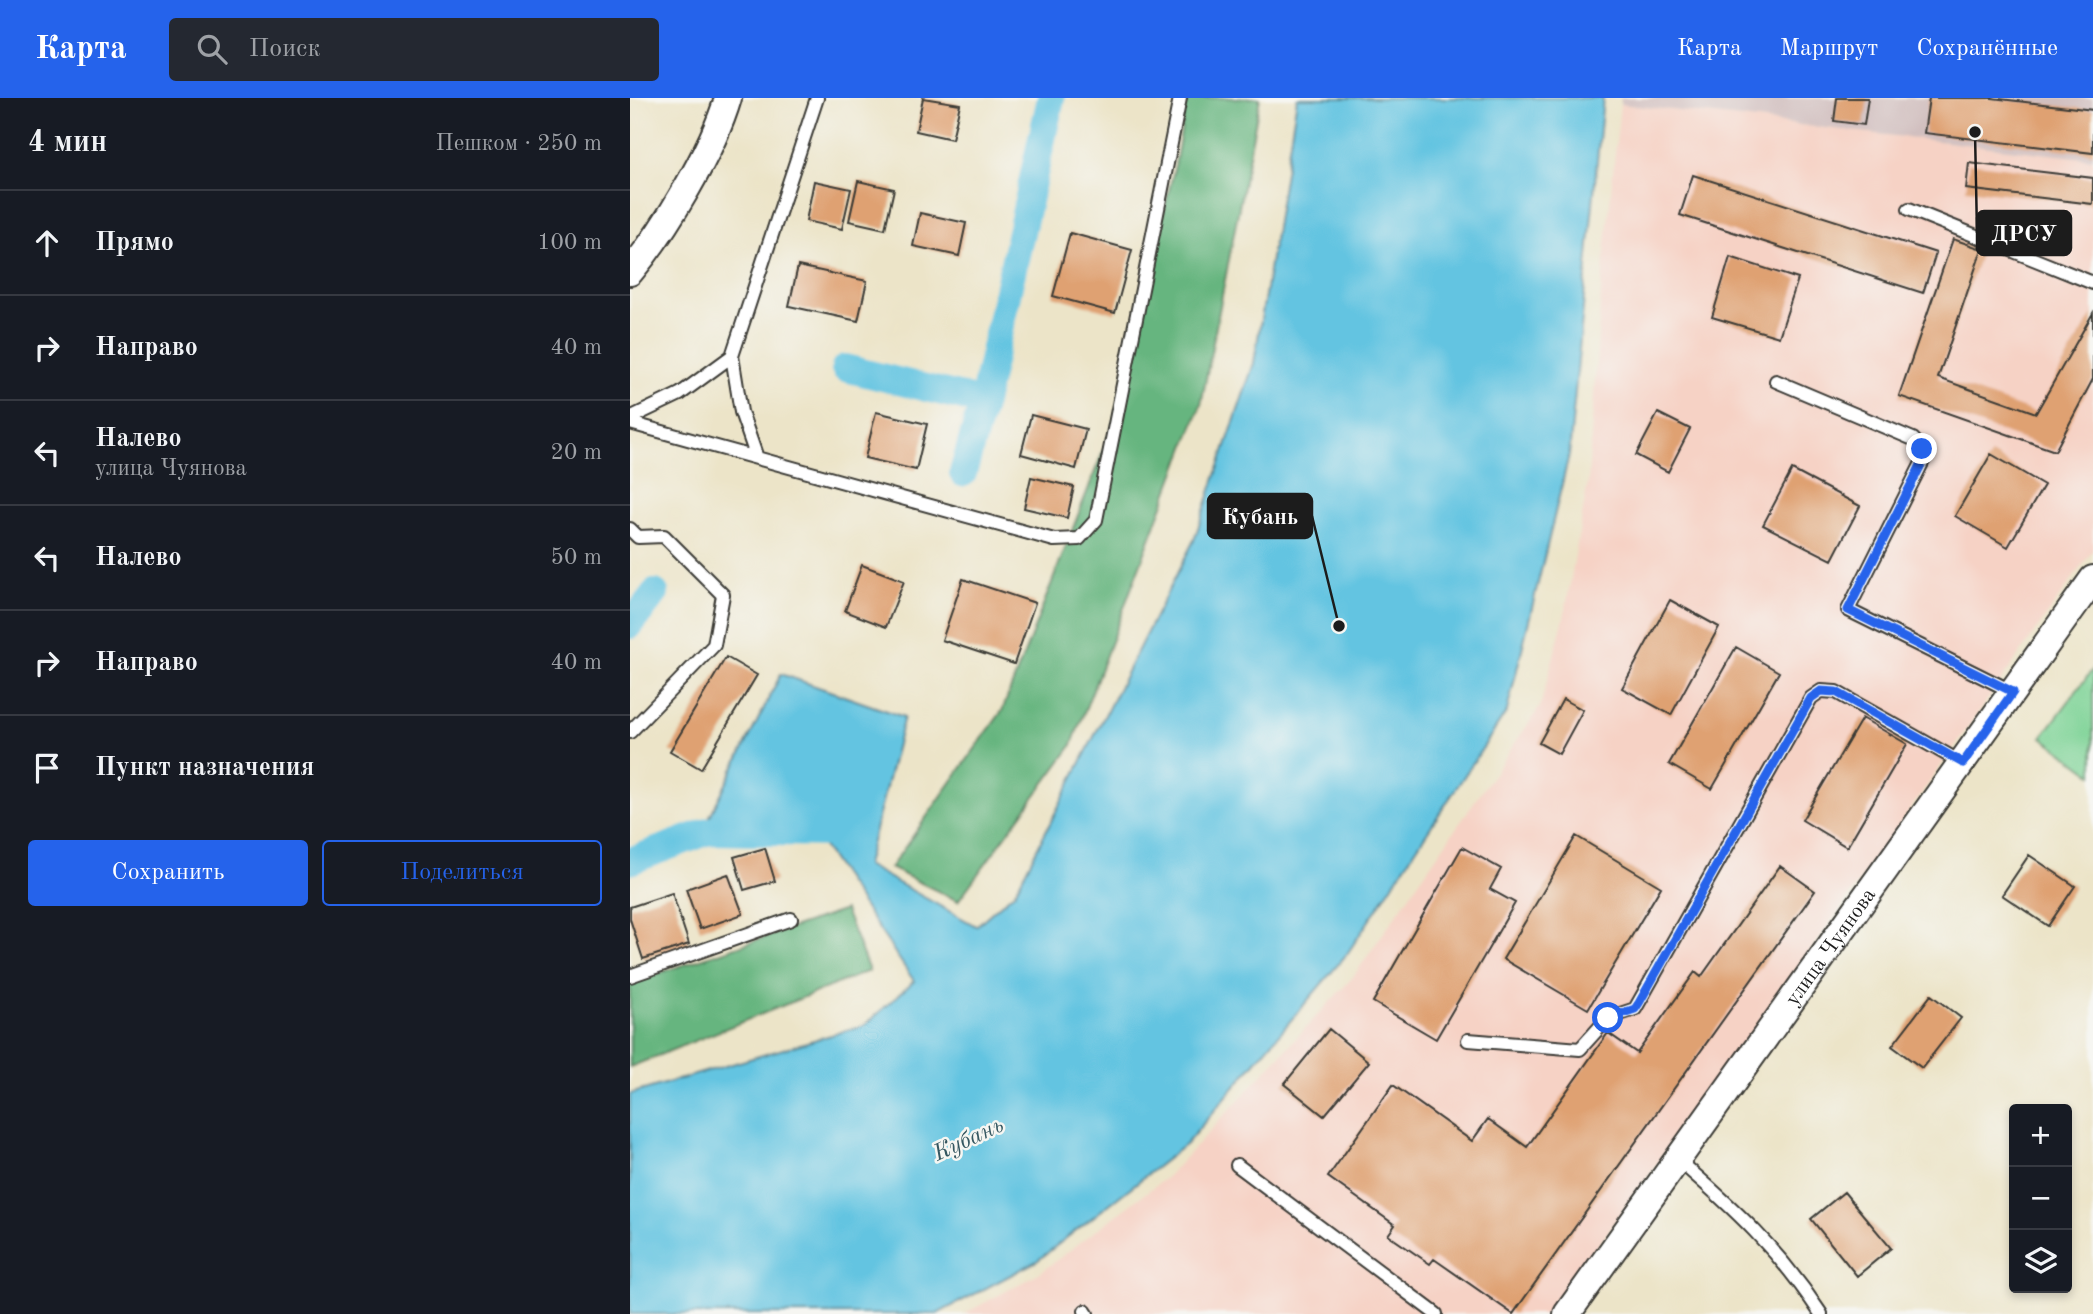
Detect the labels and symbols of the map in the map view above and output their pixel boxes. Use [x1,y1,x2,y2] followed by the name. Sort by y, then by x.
[1977,211,2071,255] callout: ДРСУ
[1991,223,2057,246] text: ДРСУ
[1906,433,1937,464] route end
[1208,494,1312,538] callout: Кубань
[1222,506,1298,529] text: Кубань
[1782,885,1880,1010] street label: улица Чуянова
[1592,1002,1623,1033] route start
[929,1113,1008,1167] water label: Кубань

